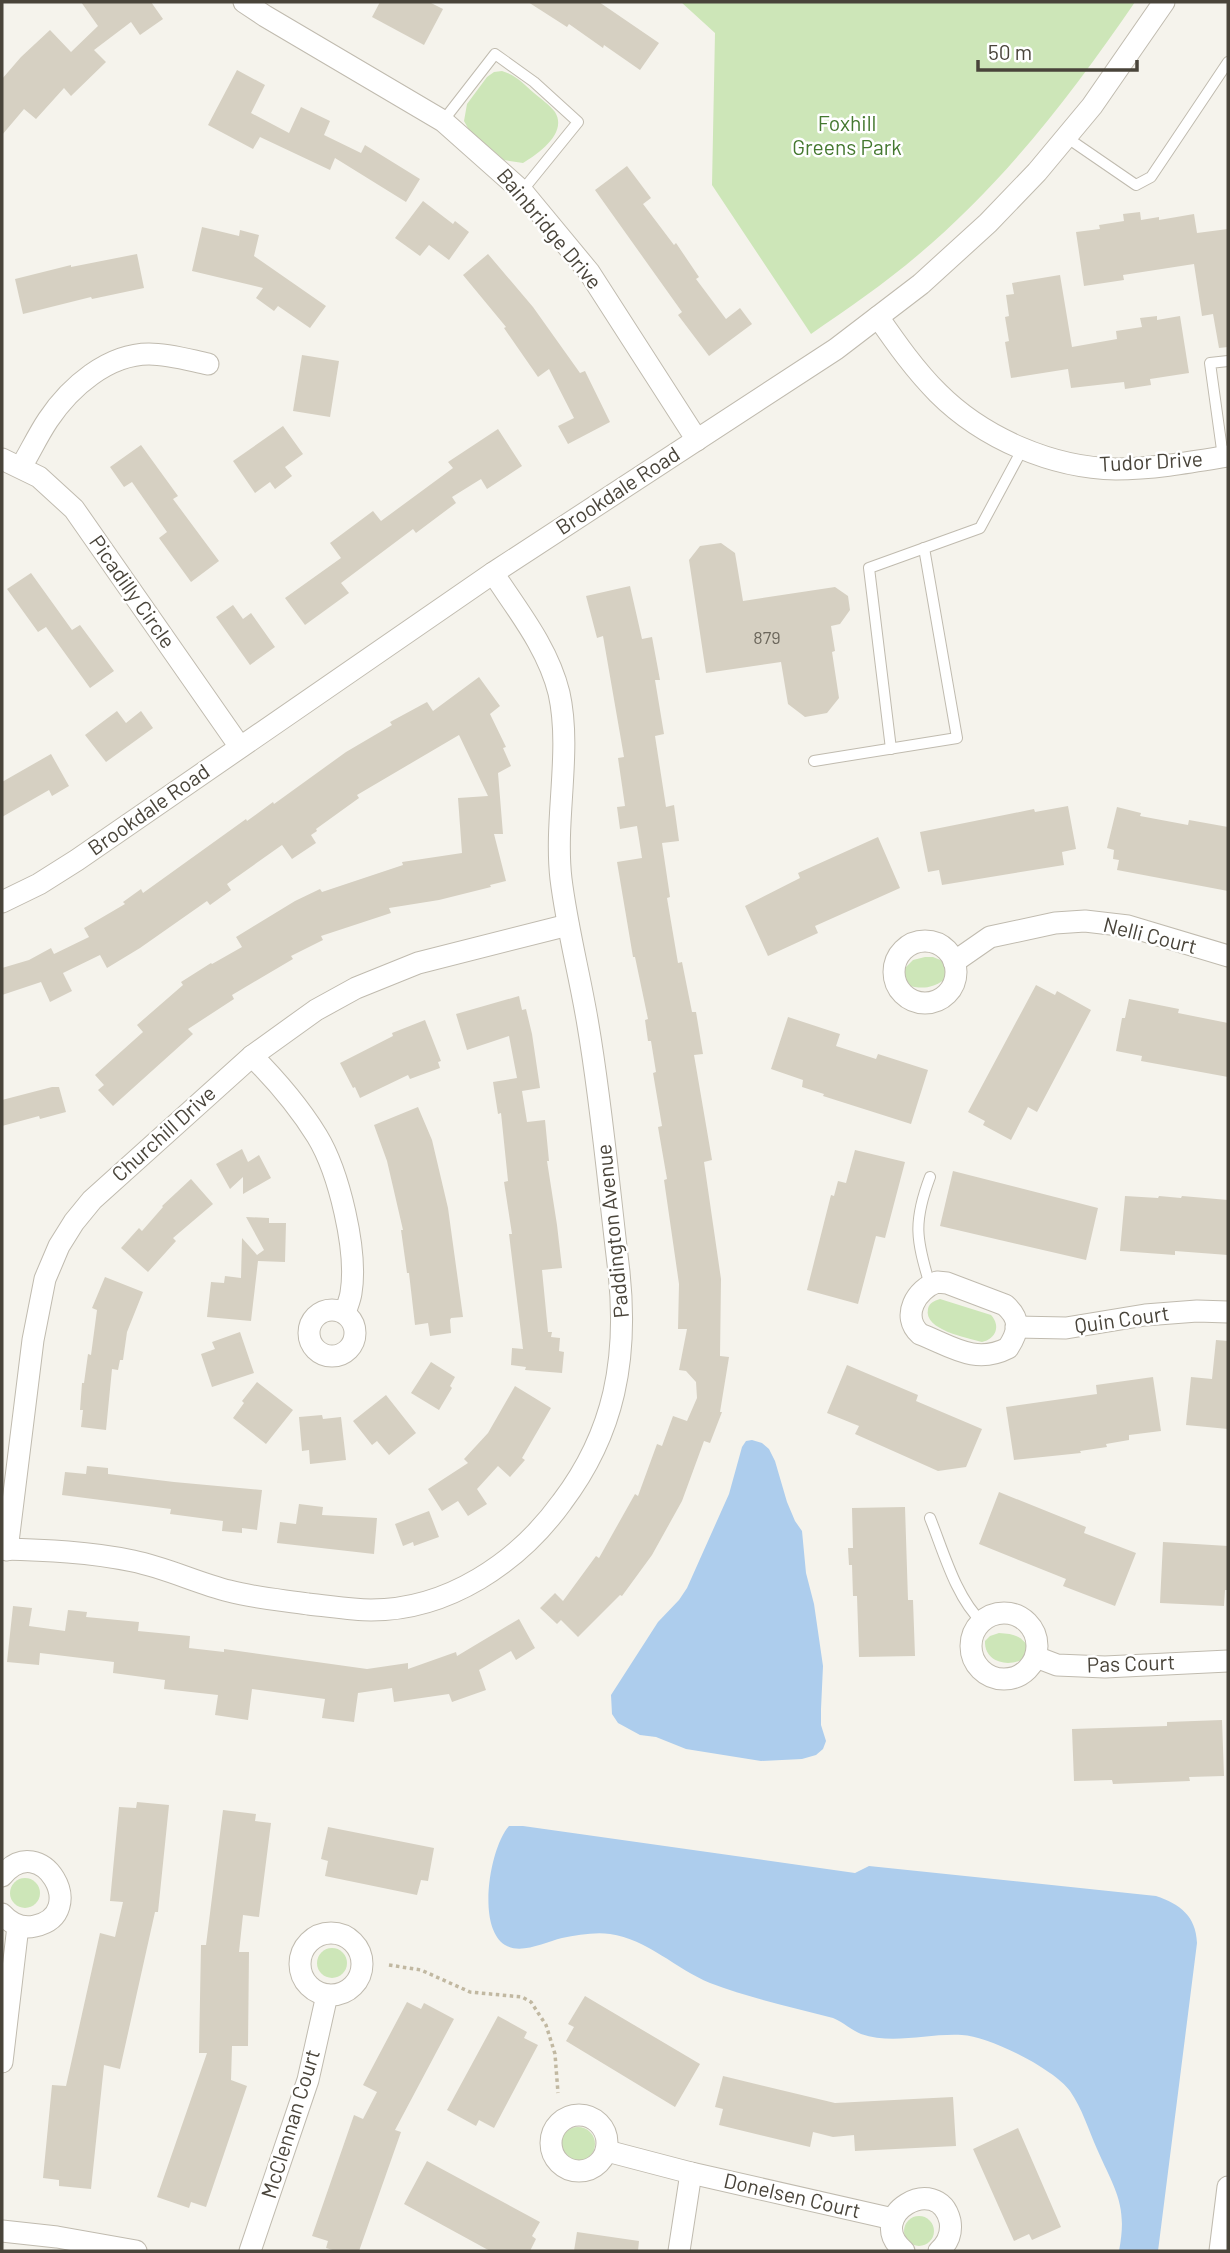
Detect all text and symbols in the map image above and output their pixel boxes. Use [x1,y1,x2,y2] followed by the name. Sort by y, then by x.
[978,28,1137,72] scale bar
[988,39,1032,64] text: 50 m
[792,110,902,159] park label: Foxhill Greens Park
[492,163,608,293] street label: Bainbridge Drive
[551,440,684,539] street label: Brookdale Road
[1098,445,1203,476] street label: Tudor Drive
[85,530,181,653] street label: Picadilly Circle
[753,626,781,648] house number: 879
[83,758,214,860] street label: Brookdale Road
[1101,911,1200,958] street label: Nelli Court
[106,1080,220,1186] street label: Churchill Drive
[590,1143,633,1319] street label: Paddington Avenue
[1073,1300,1171,1338] street label: Quin Court
[1086,1648,1176,1677] street label: Pas Court
[255,2046,324,2201] street label: McClennan Court
[722,2167,863,2222] street label: Donelsen Court

